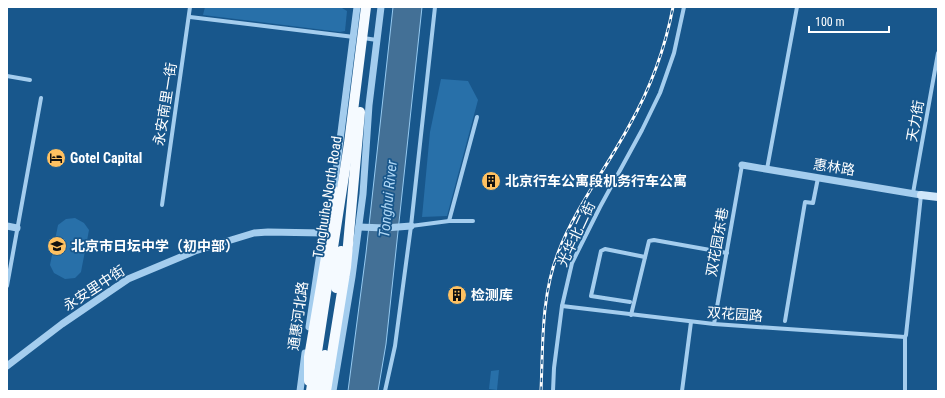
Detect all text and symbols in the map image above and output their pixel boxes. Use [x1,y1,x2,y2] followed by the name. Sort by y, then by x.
[809,8,889,34] scale bar
[815,15,845,29] text: 100 m
[151,61,179,147] street label: 永安南里一街
[903,99,927,143] street label: 天力街
[309,135,345,259] street label: Tonghuihe North Road
[45,147,67,169] hotel icon: Gotel Capital
[70,150,142,166] place label: Gotel Capital
[812,156,856,178] street label: 惠林路
[375,159,401,239] water label: Tonghui River
[480,170,502,192] building icon: 北京行车公寓段机务行车公寓
[505,173,687,189] place label: 北京行车公寓段机务行车公寓
[554,199,598,269] street label: 光华北二街
[703,206,731,278] street label: 双花园东巷
[46,235,68,257] school or university icon: 北京市日坛中学（初中部）
[71,238,239,254] place label: 北京市日坛中学（初中部）
[60,262,128,314] street label: 永安里中街
[285,280,311,352] street label: 通惠河北路
[446,284,468,306] building icon: 检测库
[471,287,513,303] place label: 检测库
[707,304,763,324] street label: 双花园路

